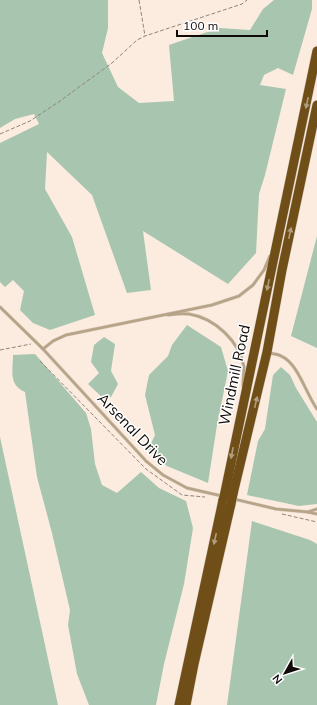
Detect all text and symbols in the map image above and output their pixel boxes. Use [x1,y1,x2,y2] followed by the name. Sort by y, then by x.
[177,12,267,38] scale bar
[183,18,218,33] text: 100 m
[304,97,310,109] one-way arrow
[288,227,294,239] one-way arrow
[264,278,270,291] one-way arrow
[214,323,254,427] street label: Windmill Road
[94,389,172,469] street label: Arsenal Drive
[253,396,259,408] one-way arrow
[229,447,235,459] one-way arrow
[211,533,217,545] one-way arrow
[265,653,305,693] north arrow
[269,672,285,687] text: N

